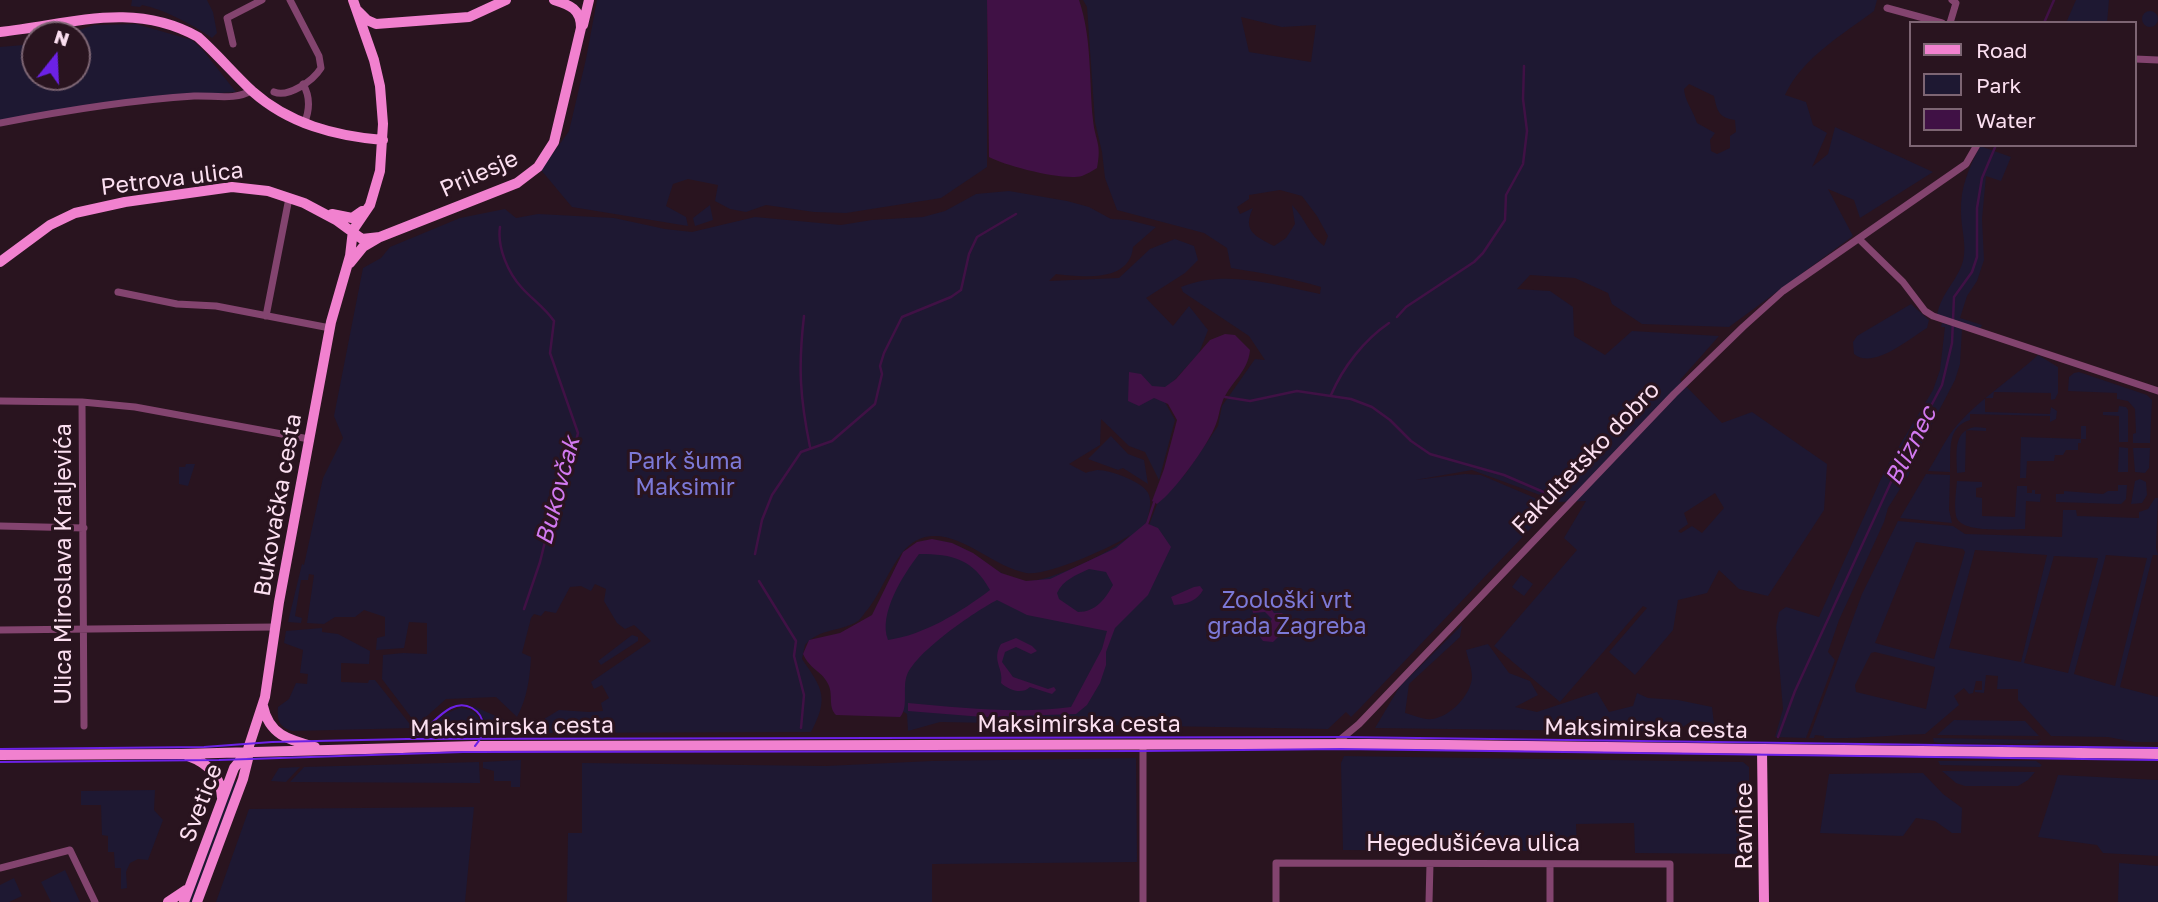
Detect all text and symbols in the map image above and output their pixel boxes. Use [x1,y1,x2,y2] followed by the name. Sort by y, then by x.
[21,21,91,91] north arrow
[1910,21,2137,147] legend
[52,24,72,51] text: N
[1976,37,2027,63] text: Road
[1976,72,2021,98] text: Park
[1976,107,2036,133] text: Water
[436,145,522,203] street label: Prilesje
[99,157,245,201] street label: Petrova ulica
[1506,376,1666,540] street label: Fakultetsko dobro
[1879,402,1943,490] water label: Bliznec
[248,412,308,598] street label: Bukovačka cesta
[50,423,78,705] street label: Ulica Miroslava Kraljevića
[530,434,586,548] water label: Bukovčak
[628,448,742,502] park label: Park šuma Maksimir
[1208,587,1366,641] park label: Zoološki vrt grada Zagreba
[410,711,614,743] street label: Maksimirska cesta
[977,711,1181,739] street label: Maksimirska cesta
[1544,713,1748,745] street label: Maksimirska cesta
[174,760,228,846] street label: Svetice
[1731,782,1759,870] street label: Ravnice
[1366,830,1580,858] street label: Hegedušićeva ulica

